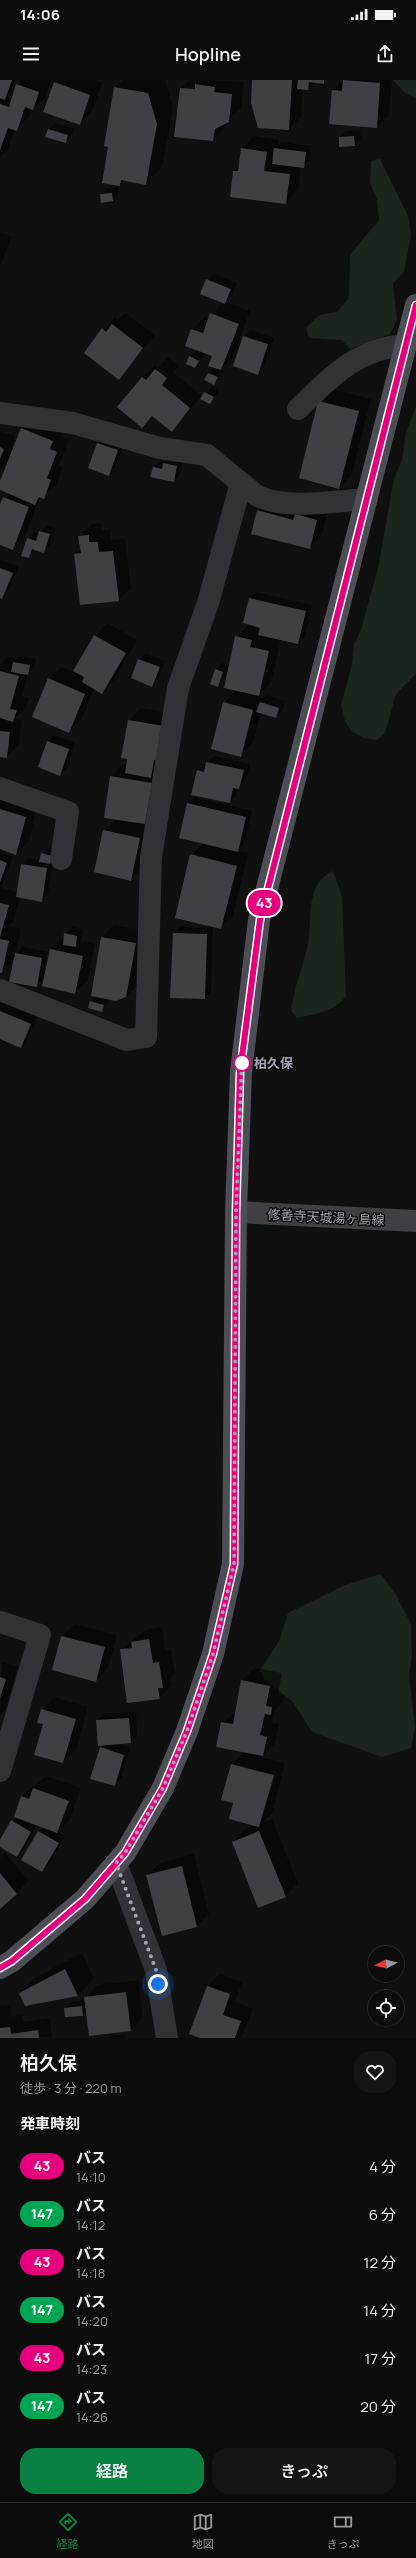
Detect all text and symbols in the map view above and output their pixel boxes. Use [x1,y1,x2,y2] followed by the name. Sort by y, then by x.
[20,4,60,25] text: 14:06
[175,42,241,66] text: Hopline
[20,43,42,65] icon: menu
[374,43,396,65] icon: share
[246,890,282,916] line badge: 43
[256,893,272,912] text: 43
[233,1054,251,1072] marker: 柏久保
[254,1054,293,1072] place label: 柏久保
[267,1205,385,1229] street label: 修善寺天城湯ヶ島線
[368,1946,404,1982] north arrow
[368,1946,404,2026] map controls
[148,1974,168,1994] your location
[368,1990,404,2026] button: locate
[20,2050,77,2076] text: 柏久保
[354,2051,396,2093] button: heart
[20,2079,121,2097] text: 徒歩 · 3 分 · 220 m
[20,2113,80,2134] text: 発車時刻
[76,2147,106,2168] text: バス
[34,2156,50,2175] text: 43
[369,2156,396,2177] text: 4 分
[76,2168,106,2186] text: 14:10
[76,2195,106,2216] text: バス
[31,2204,53,2223] text: 147
[369,2204,396,2225] text: 6 分
[76,2216,105,2234] text: 14:12
[76,2243,106,2264] text: バス
[34,2252,50,2271] text: 43
[364,2252,396,2273] text: 12 分
[76,2264,105,2282] text: 14:18
[76,2291,106,2312] text: バス
[31,2300,53,2319] text: 147
[363,2300,396,2321] text: 14 分
[76,2312,108,2330] text: 14:20
[76,2339,106,2360] text: バス
[34,2348,50,2367] text: 43
[365,2348,396,2369] text: 17 分
[76,2360,107,2378] text: 14:23
[76,2387,106,2408] text: バス
[31,2396,53,2415] text: 147
[360,2396,396,2417] text: 20 分
[76,2408,108,2426] text: 14:26
[20,2448,204,2494] button: 経路
[212,2448,396,2494] button: きっぷ
[57,2511,79,2551] tab: 経路
[192,2511,214,2551] tab: 地図
[327,2511,359,2551] tab: きっぷ

